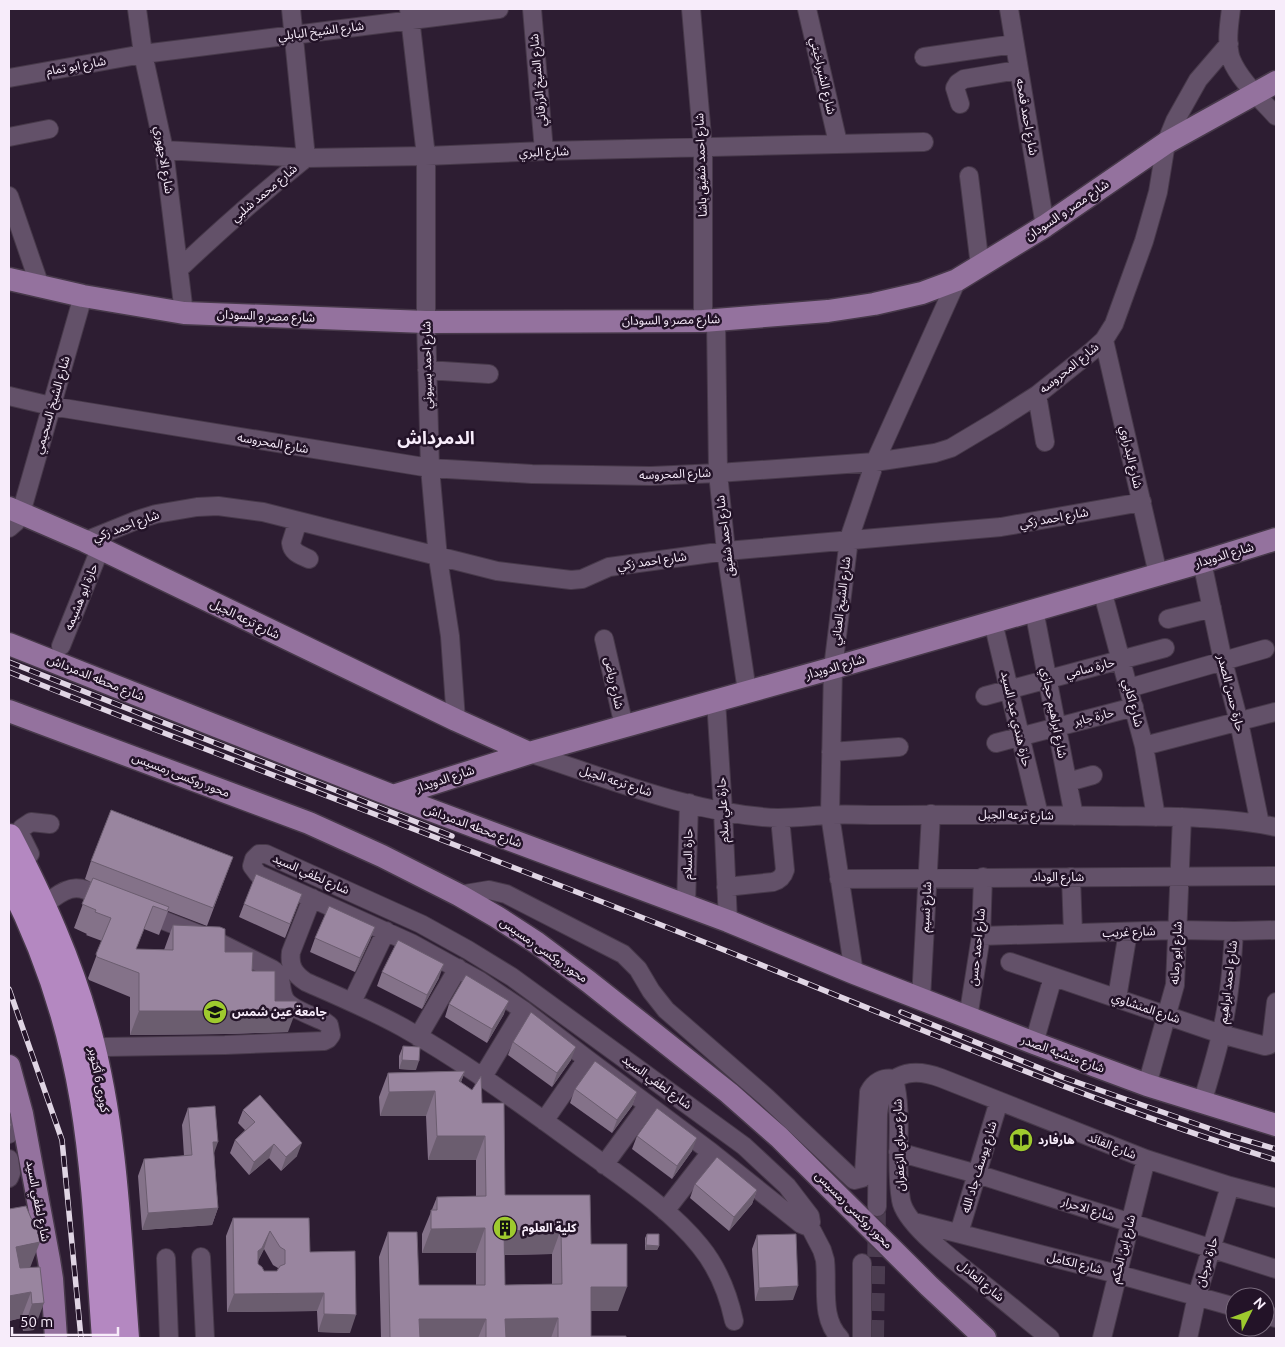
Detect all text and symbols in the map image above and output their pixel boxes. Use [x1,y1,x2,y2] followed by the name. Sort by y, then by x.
[277,19,365,46] street label: شارع الشيخ البابلي
[527,33,552,127] street label: شارع الشيخ الزرقاني
[805,36,839,116] street label: شارع الشبراخيتي
[45,54,107,80] street label: شارع ابو تمام
[1011,77,1041,157] street label: شارع احمد قمحه
[692,113,712,217] street label: شارع احمد شفيق باشا
[149,125,176,195] street label: شارع الاجهوري
[519,144,569,163] street label: شارع البري
[228,161,302,227] street label: شارع محمد شلبي
[1022,177,1113,245] street label: شارع مصر و السودان
[217,307,315,327] street label: شارع مصر و السودان
[622,312,720,330] street label: شارع مصر و السودان
[419,321,438,409] street label: شارع احمد بسيوني
[1037,340,1103,398] street label: شارع المحروسه
[31,354,75,456] street label: شارع الشيخ السحيمي
[1114,424,1145,490] street label: شارع البدراوي
[397,427,475,449] district label: الدمرداش
[236,430,310,458] street label: شارع المحروسه
[639,466,711,484] street label: شارع المحروسه
[713,494,739,577] street label: شارع احمد شفيق
[1018,505,1090,534] street label: شارع احمد زكي
[91,507,162,547] street label: شارع احمد زكي
[1192,539,1256,573] street label: شارع الدويدار
[616,549,688,576] street label: شارع احمد زكي
[829,556,856,646] street label: شارع الشيخ العناني
[61,561,101,633] street label: حارة ابو هشيمه
[207,596,282,644] street label: شارع ترعه الجبل
[45,652,147,706] street label: شارع محطه الدمرداش
[803,652,867,684] street label: شارع الدويدار
[1214,652,1247,733] street label: حارة حسن الصدر
[1064,655,1117,684] street label: حارة سامي
[600,656,626,711] street label: شارع رياض
[1036,666,1070,760] street label: شارع ابراهيم حجازي
[995,670,1034,769] street label: حارة هندي عبد السيد
[1117,677,1146,729] street label: شارع اكابي
[1072,705,1115,729] street label: حارة جابر
[130,750,232,800] street label: محور روكسى رمسيس
[413,763,477,797] street label: شارع الدويدار
[577,763,654,801] street label: شارع ترعه الجبل
[714,777,734,843] street label: حارة علي سلام
[421,802,524,852] street label: شارع محطه الدمرداش
[978,807,1054,825] street label: شارع ترعه الجبل
[681,828,697,880] street label: حارة السلام
[269,851,351,900] street label: شارع لطفي السيد
[1032,870,1084,886] street label: شارع الوداد
[918,881,936,933] street label: شارع نسيم
[966,907,990,987] street label: شارع احمد حسن
[498,915,590,985] street label: محور روكسى رمسيس
[1167,921,1187,985] street label: شارع ابو رمانه
[1102,924,1156,942] street label: شارع غريب
[1216,940,1242,1025] street label: شارع احمد ابراهيم
[1109,990,1182,1029] street label: شارع المنشاوي
[202,999,228,1025] school or university icon: جامعة عين شمس
[232,1005,327,1019] place label: جامعة عين شمس
[1018,1032,1107,1078] street label: شارع منشيه الصدر
[86,1045,113,1115] street label: كوبرى 6 أكتوبر
[618,1052,694,1114] street label: شارع لطفي السيد
[890,1098,910,1192] street label: شارع سراي الزعفران
[958,1119,1002,1215] street label: شارع يوسف جاد الله
[1008,1127,1034,1153] library icon: هارفارد
[1085,1130,1138,1164] street label: شارع القائد
[1038,1133,1075,1147] place label: هارفارد
[21,1159,53,1243] street label: شارع لطفي السيد
[812,1168,896,1252] street label: محور روكسى رمسيس
[1058,1194,1116,1226] street label: شارع الاحرار
[1108,1213,1140,1285] street label: شارع ابن الحكم
[492,1215,518,1241] building icon: كلية العلوم
[522,1221,577,1237] place label: كلية العلوم
[1193,1235,1221,1289] street label: حارة مرجان
[1045,1249,1104,1279] street label: شارع الكامل
[954,1258,1007,1306] street label: شارع العادل
[1225,1287,1275,1337] north arrow
[1250,1294,1269,1313] text: N
[12,1304,119,1336] scale bar
[20,1313,53,1330] text: 50 m

